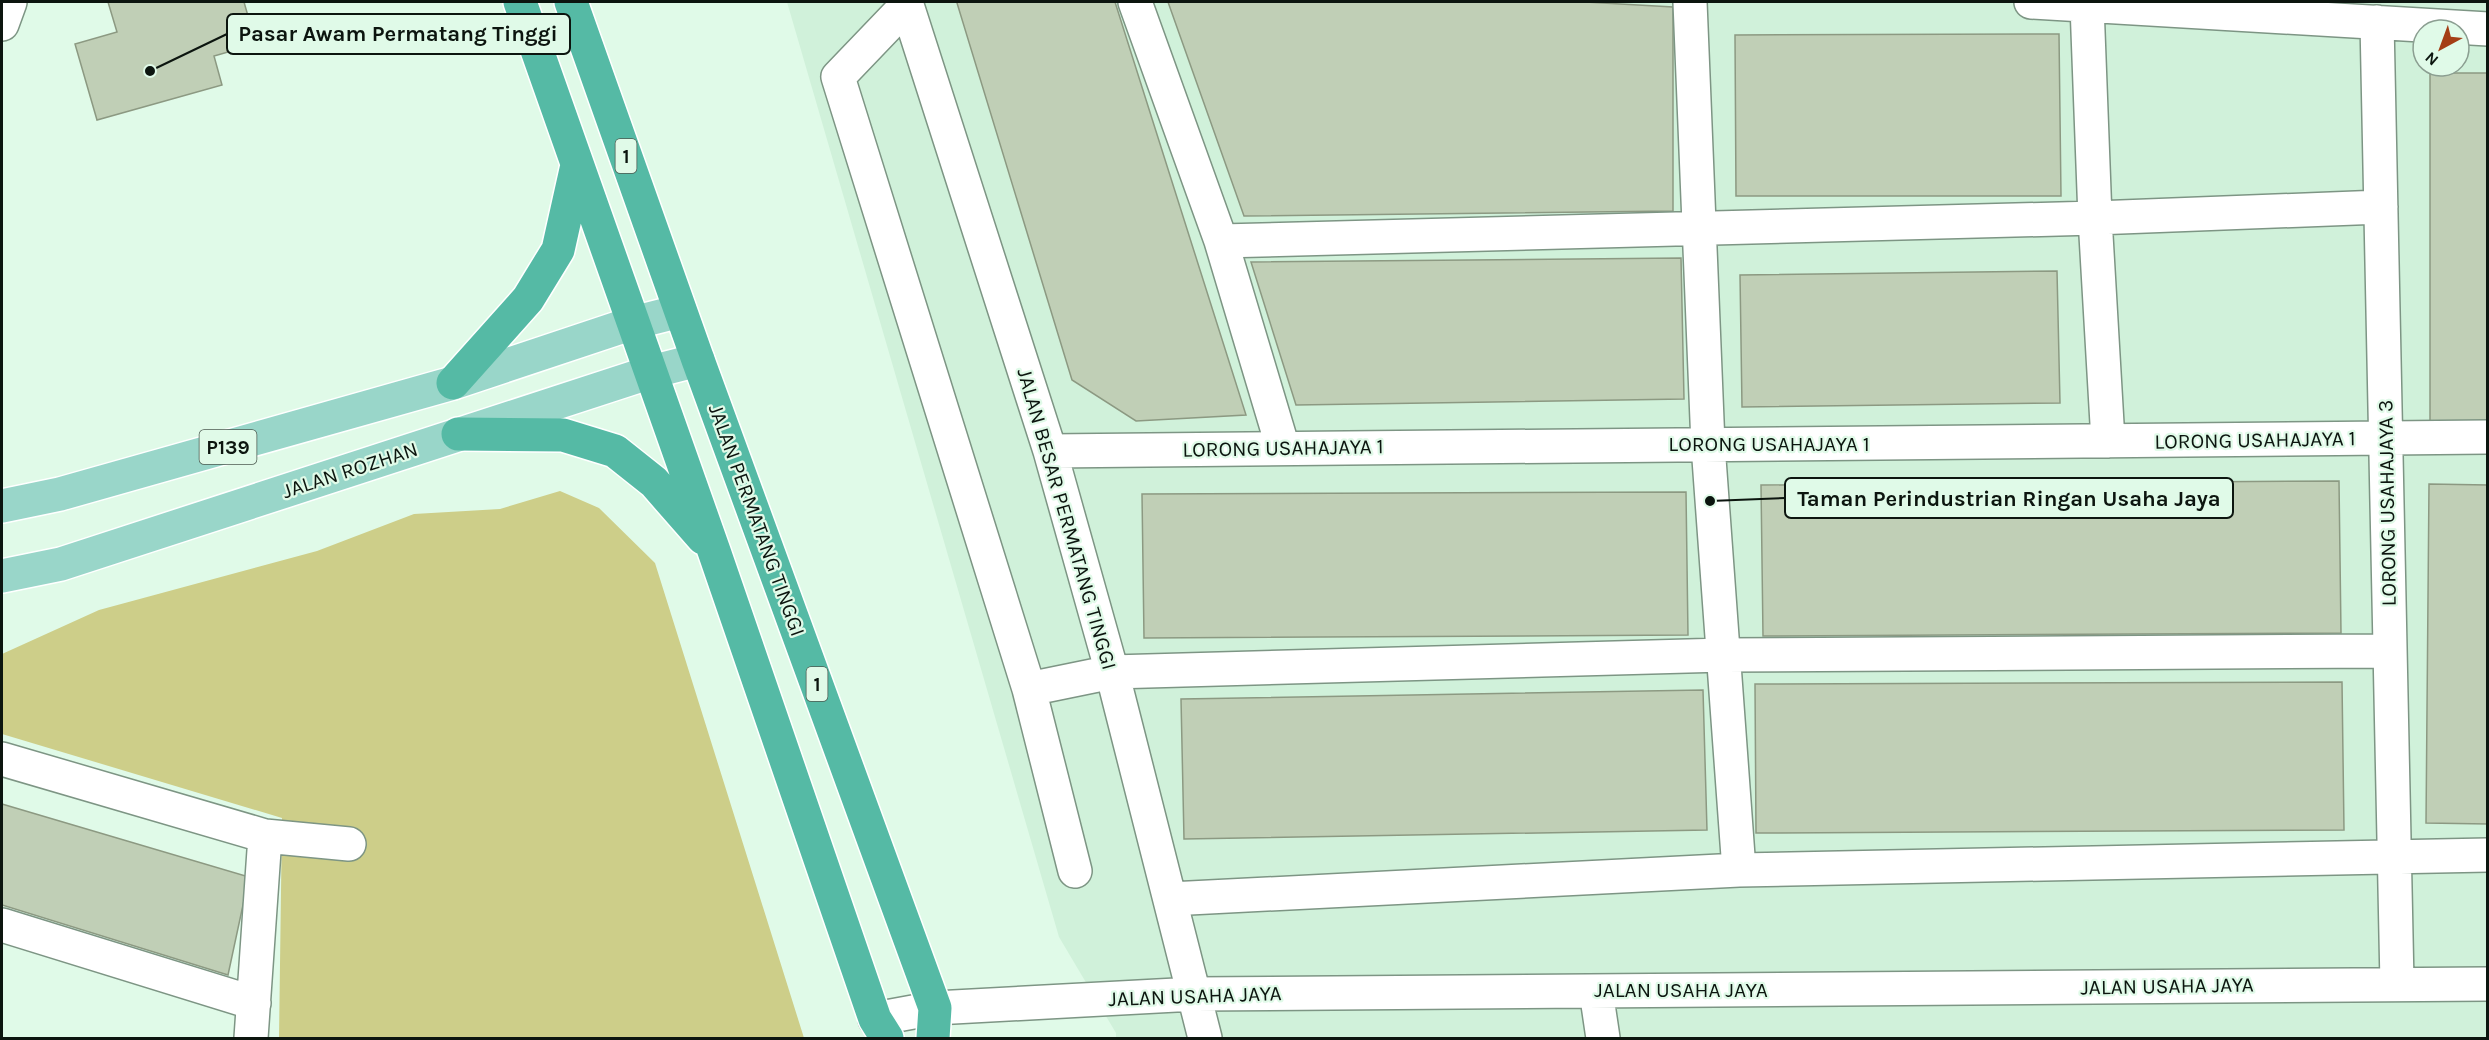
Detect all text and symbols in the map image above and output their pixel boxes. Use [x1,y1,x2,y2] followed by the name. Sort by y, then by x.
[227,14,570,54] callout: Pasar Awam Permatang Tinggi
[2411,18,2471,78] north arrow
[238,21,558,47] text: Pasar Awam Permatang Tinggi
[2421,48,2442,70] text: N
[616,139,636,173] road number: 1
[1012,365,1122,673] street label: JALAN BESAR PERMATANG TINGGI
[2373,399,2401,607] street label: LORONG USAHAJAYA 3
[704,401,810,639] street label: JALAN PERMATANG TINGGI
[2154,426,2356,454] street label: LORONG USAHAJAYA 1
[200,430,256,464] road number: P139
[1668,432,1870,456] street label: LORONG USAHAJAYA 1
[1182,434,1384,462] street label: LORONG USAHAJAYA 1
[279,437,421,503] street label: JALAN ROZHAN
[1785,478,2233,518] callout: Taman Perindustrian Ringan Usaha Jaya
[1797,486,2221,512] text: Taman Perindustrian Ringan Usaha Jaya
[806,667,828,701] road number: 1
[2080,972,2254,1000] street label: JALAN USAHA JAYA
[1594,978,1768,1002] street label: JALAN USAHA JAYA
[1108,981,1282,1011] street label: JALAN USAHA JAYA

